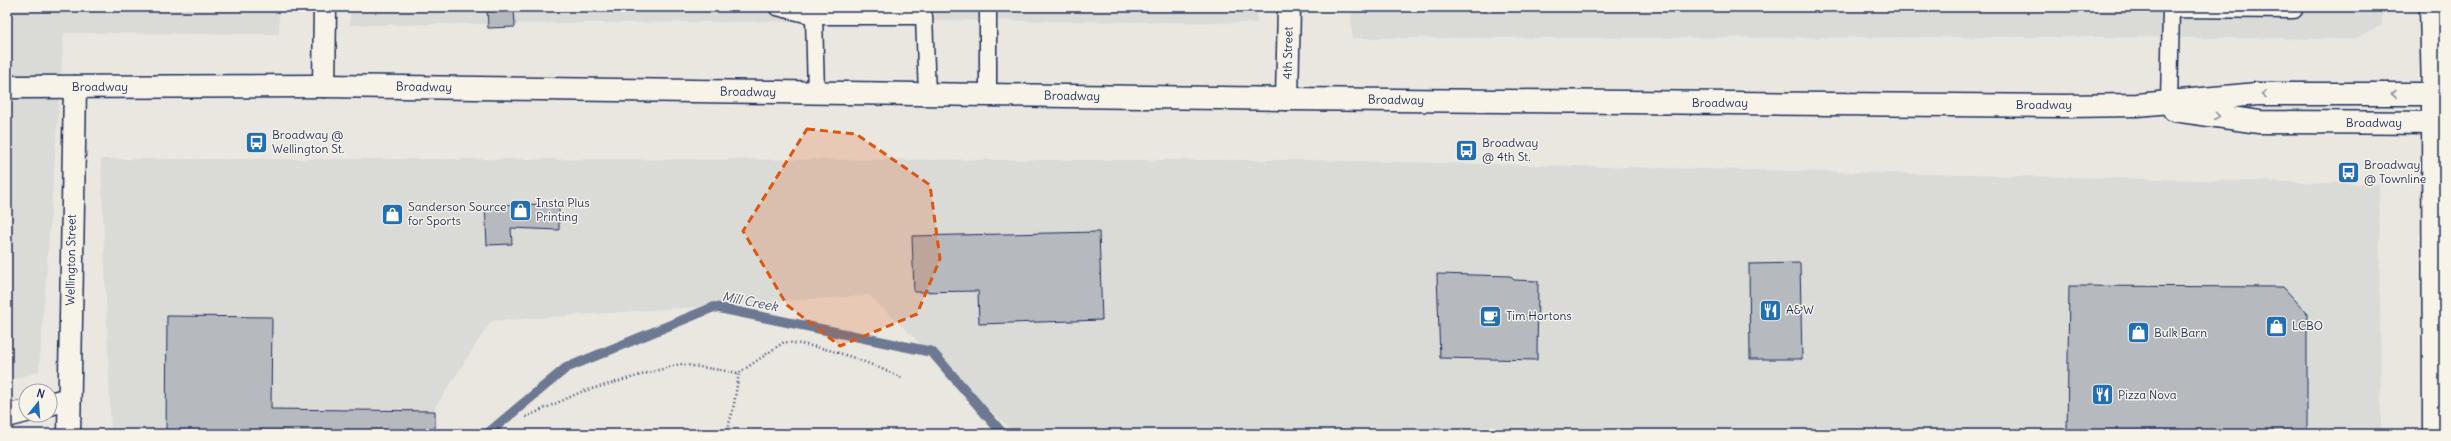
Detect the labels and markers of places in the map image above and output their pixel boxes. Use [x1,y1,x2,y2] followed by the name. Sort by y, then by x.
[272,127,344,156] place label: Broadway @ Wellington St.
[244,129,270,155] bus stop icon: Broadway @ Wellington St.
[1482,135,1538,164] place label: Broadway @ 4th St.
[1454,137,1480,163] bus stop icon: Broadway @ 4th St.
[2364,157,2426,186] place label: Broadway @ Townline
[2336,159,2362,185] bus stop icon: Broadway @ Townline
[536,195,590,224] place label: Insta Plus Printing
[508,197,534,223] shop icon: Insta Plus Printing
[408,199,506,228] place label: Sanderson Source for Sports
[379,201,405,227] shop icon: Sanderson Source for Sports
[1758,297,1784,323] restaurant icon: A&W
[1786,302,1814,317] place label: A&W
[1477,303,1503,329] cafe icon: Tim Hortons
[1506,308,1572,323] place label: Tim Hortons
[2264,313,2290,339] shop icon: LCBO
[2292,318,2323,333] place label: LCBO
[2126,320,2152,346] shop icon: Bulk Barn
[2154,325,2207,340] place label: Bulk Barn
[2090,382,2116,408] restaurant icon: Pizza Nova
[2118,387,2177,402] place label: Pizza Nova

